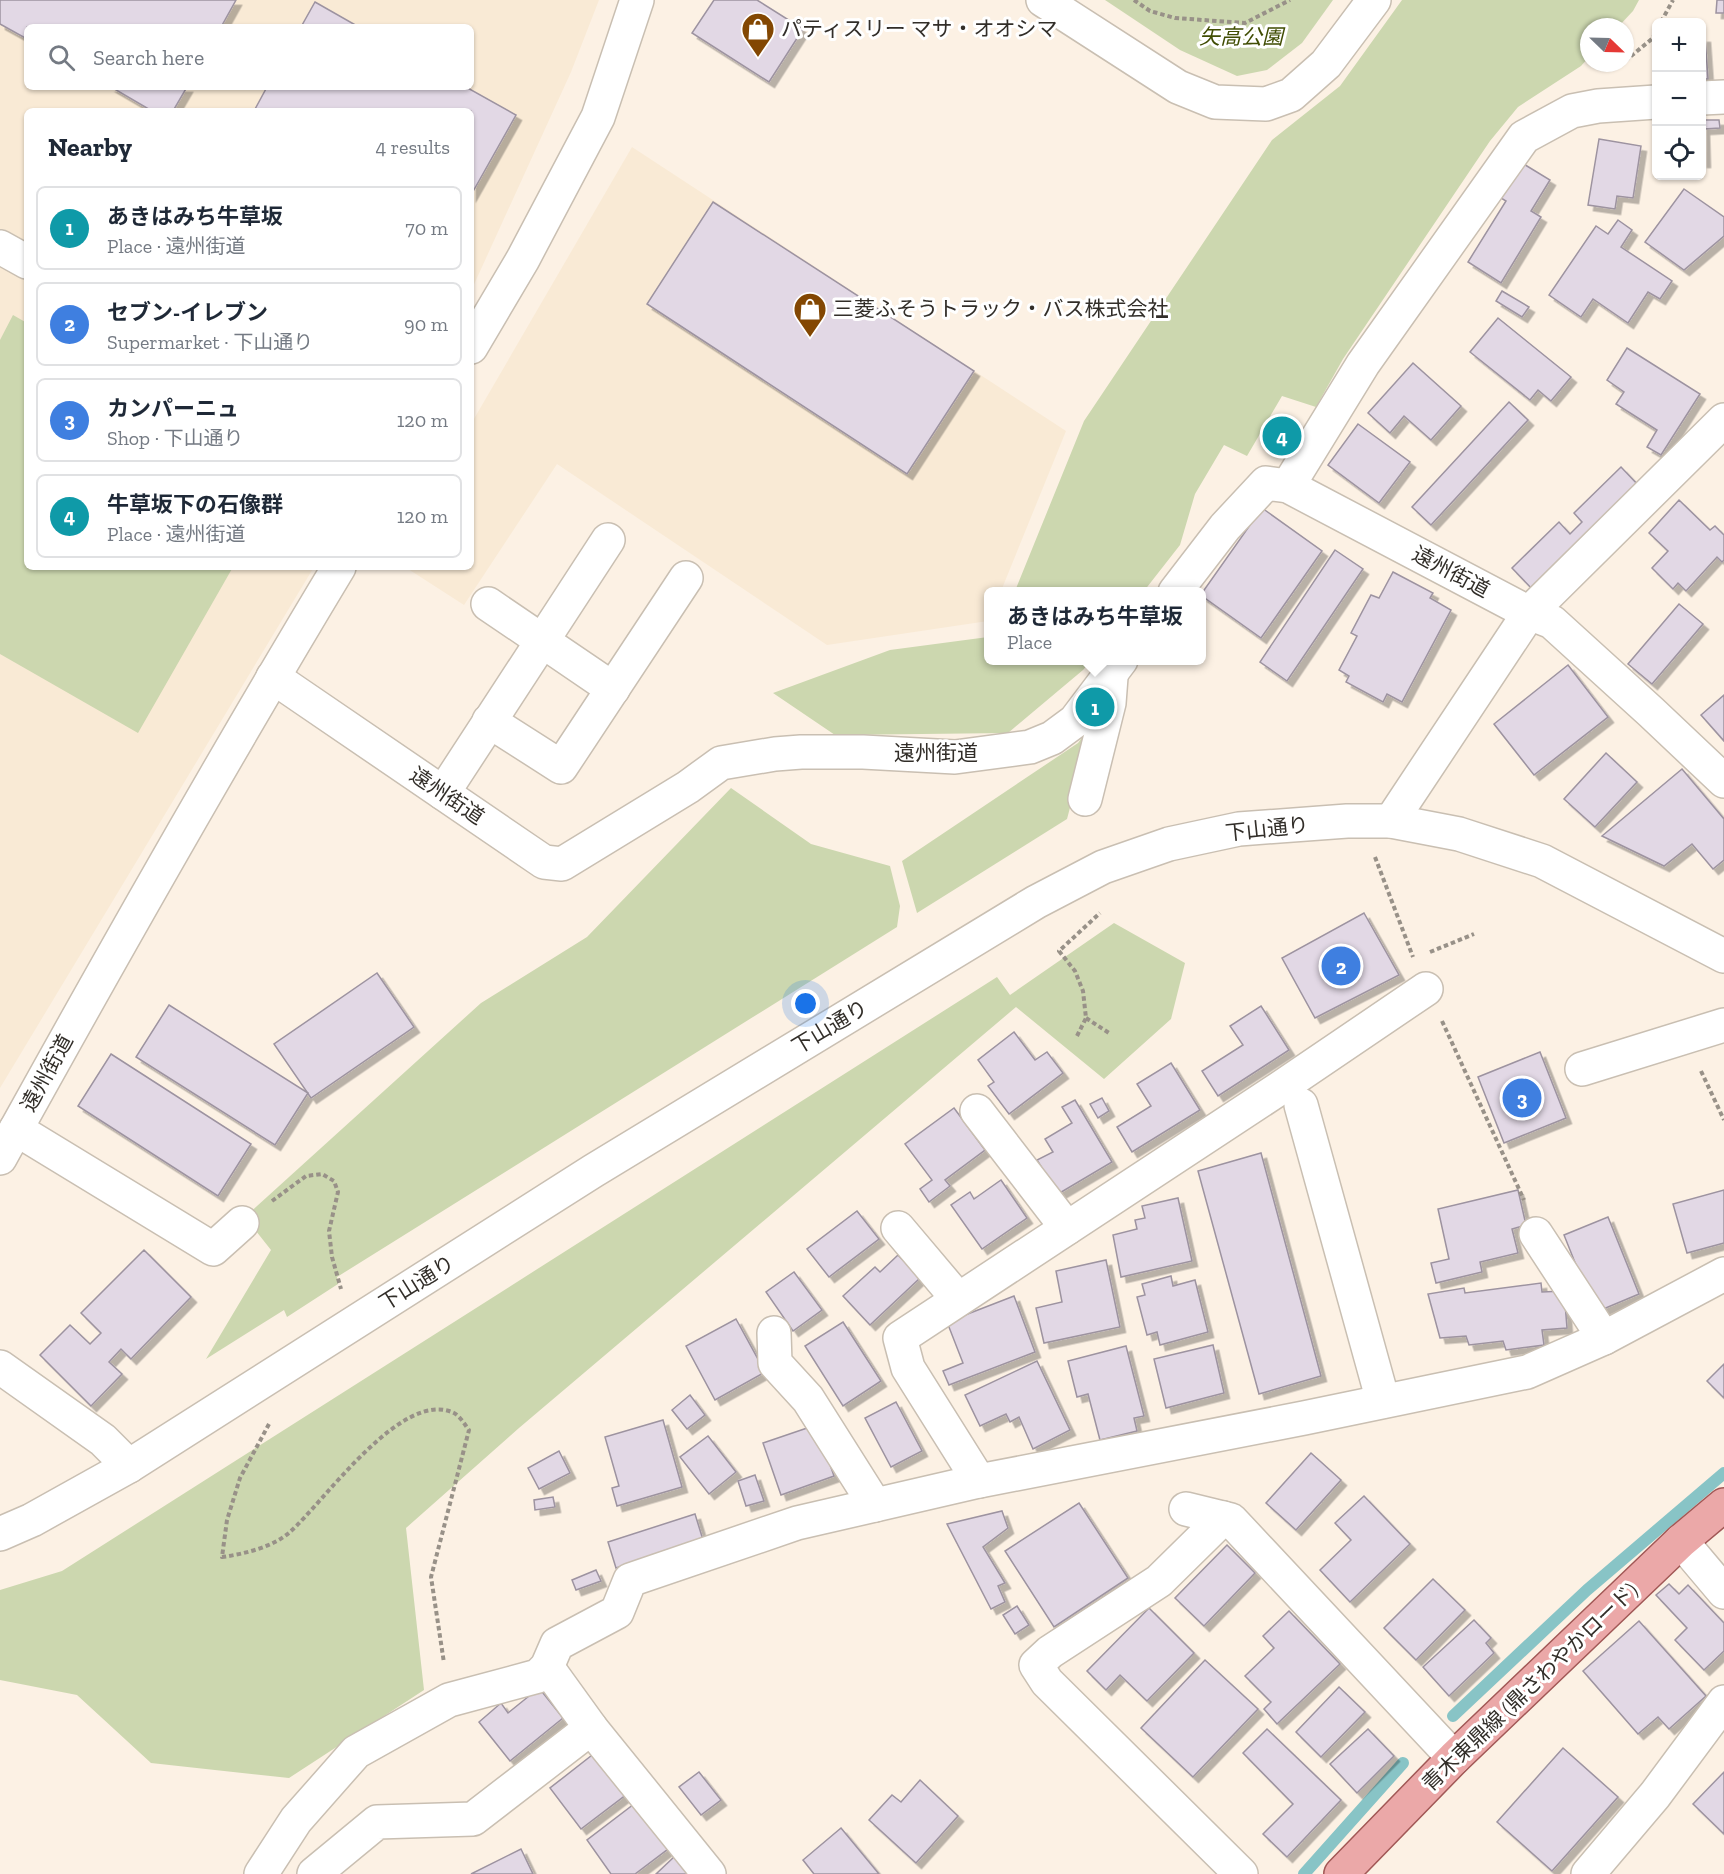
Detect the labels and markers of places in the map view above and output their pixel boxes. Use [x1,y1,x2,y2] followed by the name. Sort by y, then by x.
[740,11,776,58] shop icon: パティスリー マサ・オオシマ
[781,16,1058,41] place label: パティスリー マサ・オオシマ
[792,291,828,338] shop icon: 三菱ふそうトラック・バス株式会社
[833,296,1169,321] place label: 三菱ふそうトラック・バス株式会社
[1262,414,1302,458] pin: 4
[1076,684,1114,730] pin: 1
[1322,944,1360,988] pin: 2
[1502,1076,1541,1120] pin: 3

